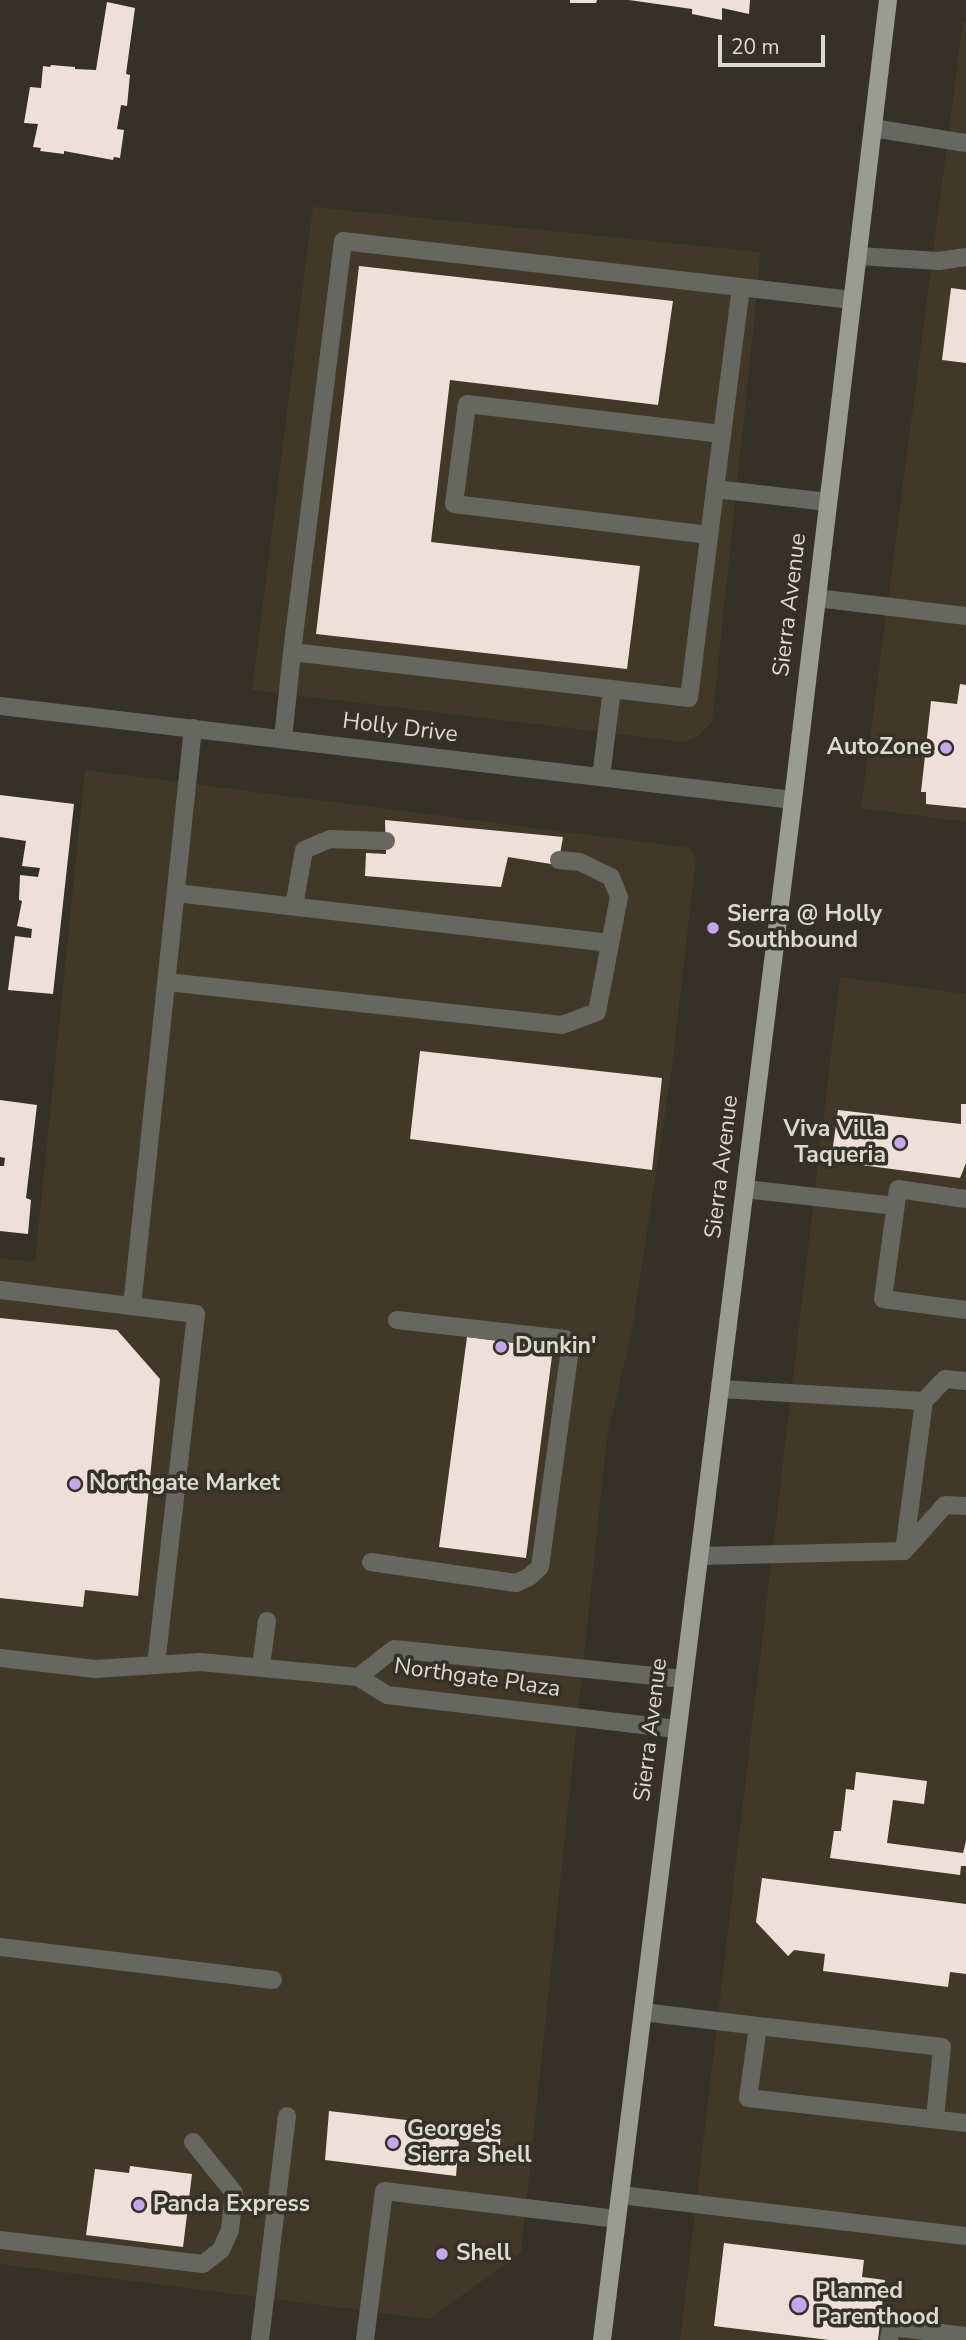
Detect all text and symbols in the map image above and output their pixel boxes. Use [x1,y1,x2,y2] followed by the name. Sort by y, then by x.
[721,21,828,65] scale bar
[731,33,780,61] text: 20 m
[769,532,813,678] street label: Sierra Avenue
[341,708,459,750] street label: Holly Drive
[827,734,932,762] place label: AutoZone
[938,740,954,756] marker: AutoZone
[727,901,882,955] place label: Sierra @ Holly Southbound
[705,920,721,936] marker: Sierra @ Holly Southbound
[701,1094,745,1240] street label: Sierra Avenue
[784,1116,886,1170] place label: Viva Villa Taqueria
[892,1135,908,1151] marker: Viva Villa Taqueria
[515,1333,597,1361] place label: Dunkin'
[493,1339,509,1355] marker: Dunkin'
[89,1470,280,1498] place label: Northgate Market
[67,1476,83,1492] marker: Northgate Market
[392,1654,562,1704] street label: Northgate Plaza
[630,1657,674,1803] street label: Sierra Avenue
[407,2116,532,2170] place label: George's Sierra Shell
[385,2135,401,2151] marker: George's Sierra Shell
[153,2191,310,2219] place label: Panda Express
[131,2197,147,2213] marker: Panda Express
[456,2240,511,2268] place label: Shell
[434,2246,450,2262] marker: Shell
[815,2278,939,2332] place label: Planned Parenthood
[789,2295,809,2315] marker: Planned Parenthood

